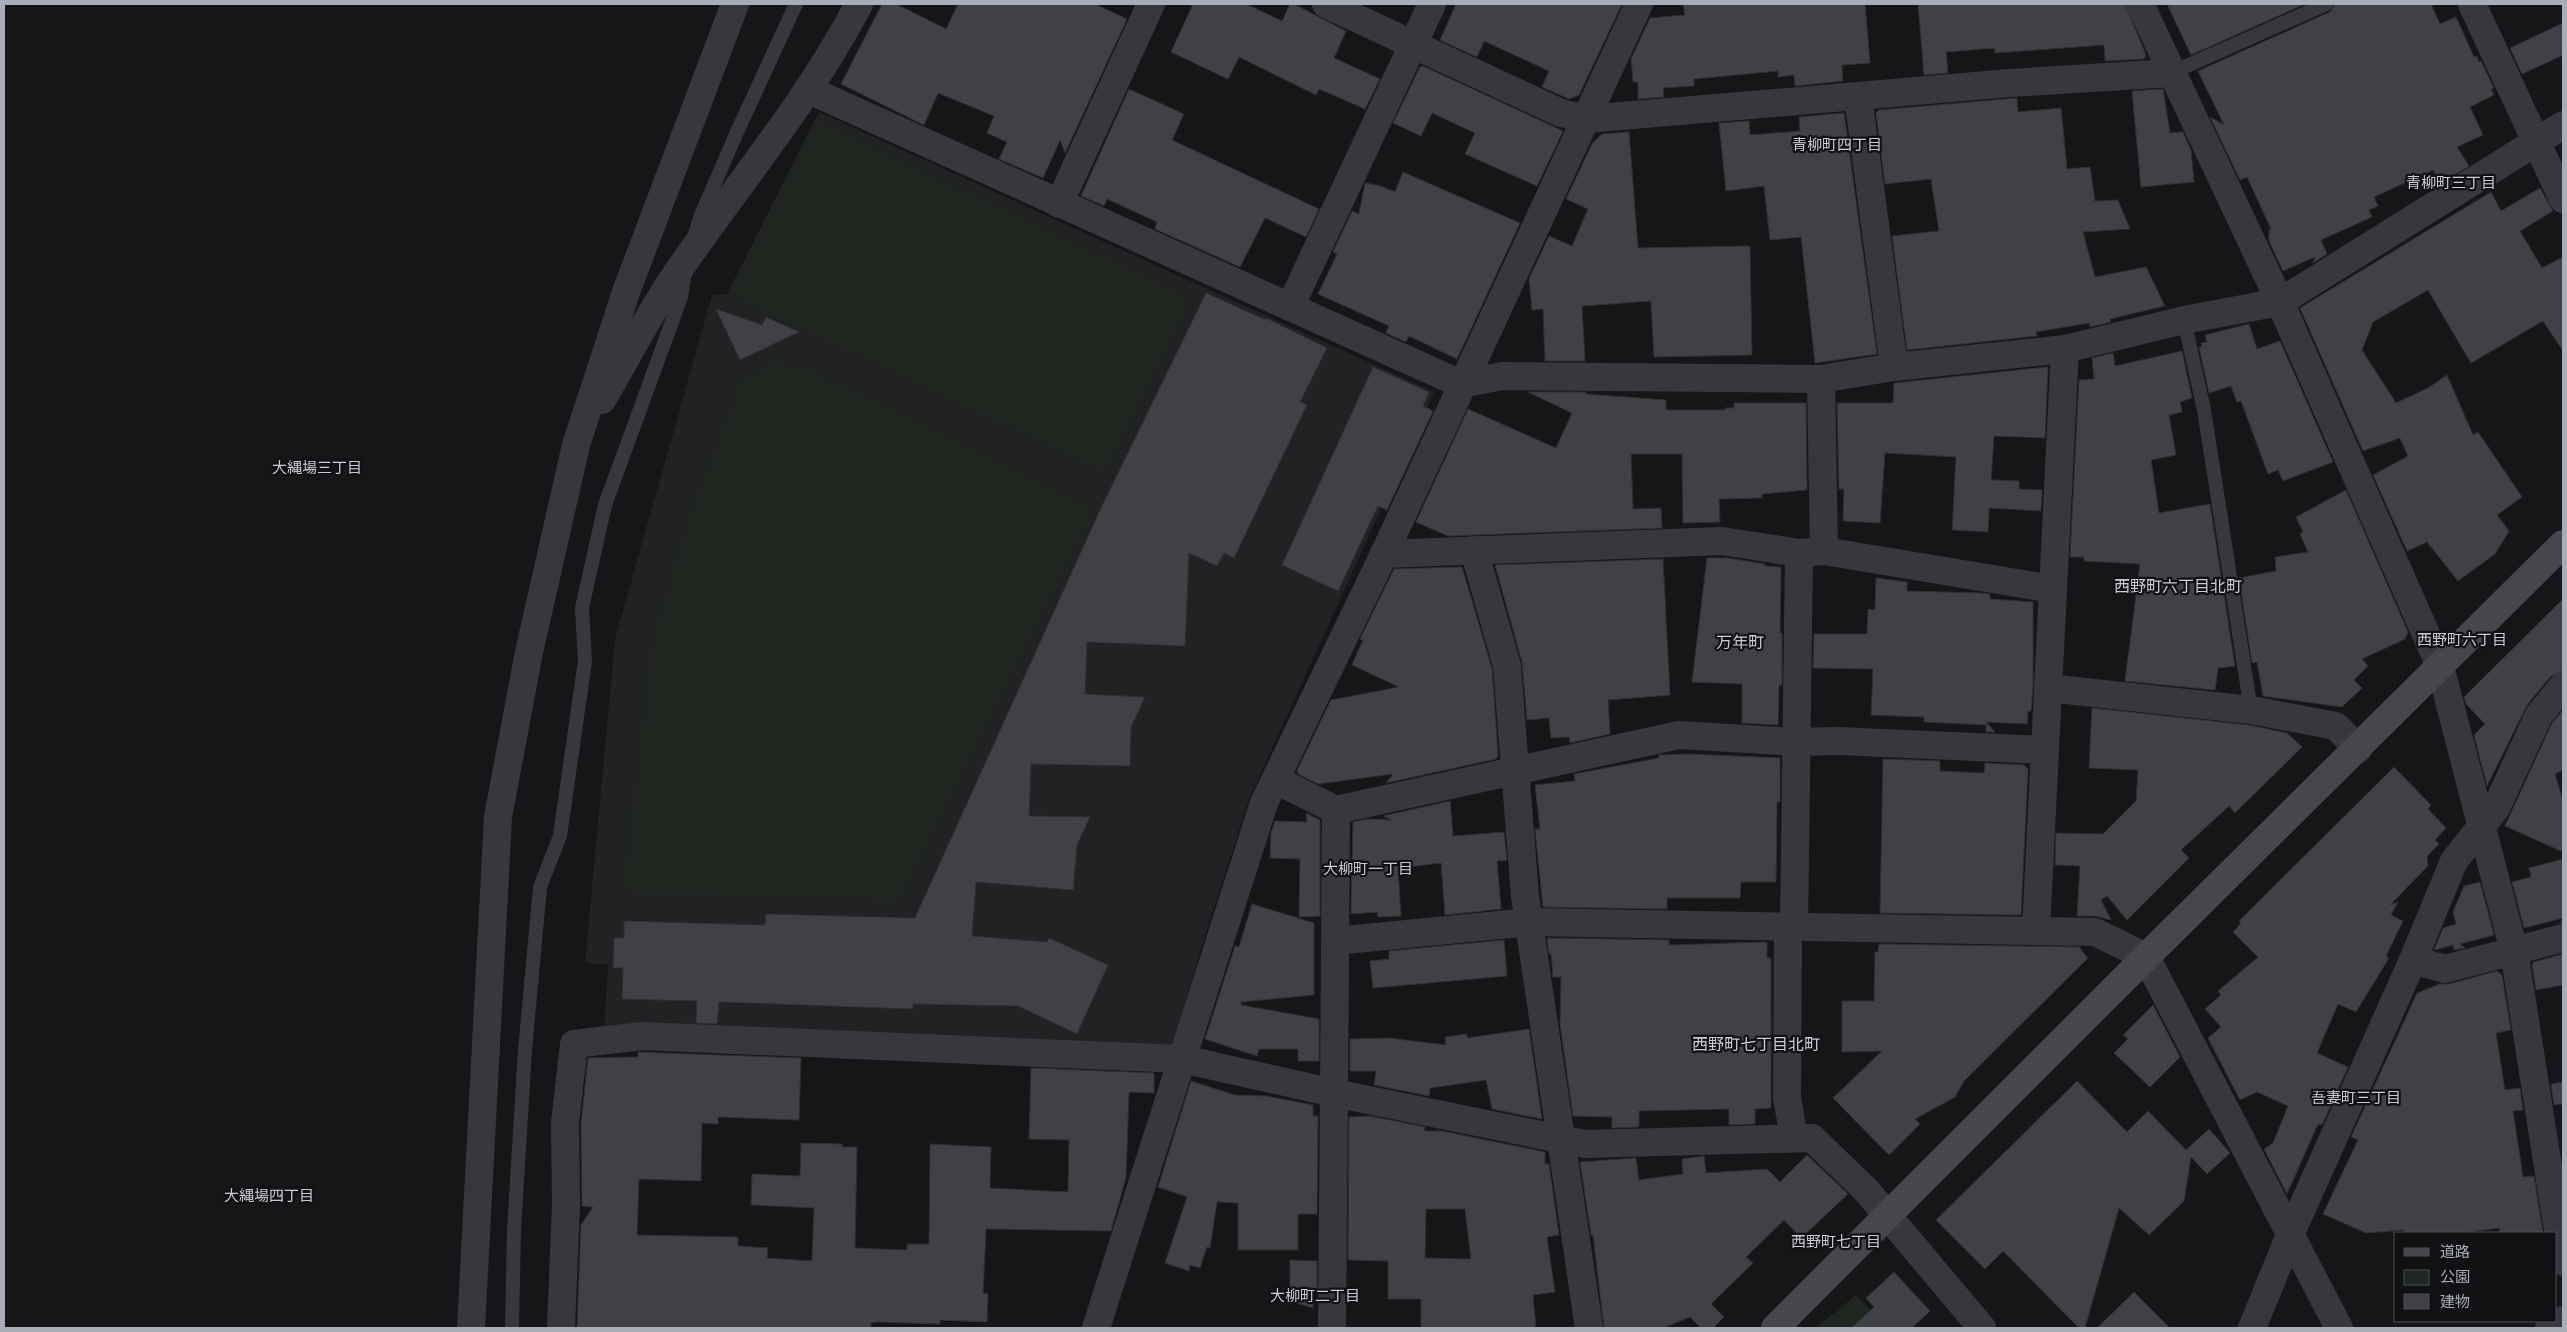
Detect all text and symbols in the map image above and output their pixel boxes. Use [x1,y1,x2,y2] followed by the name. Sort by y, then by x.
[1792,135,1882,155] district label: 青柳町四丁目
[2406,173,2496,193] district label: 青柳町三丁目
[272,458,362,478] district label: 大縄場三丁目
[2114,576,2242,597] district label: 西野町六丁目北町
[2417,630,2507,650] district label: 西野町六丁目
[1716,632,1764,653] district label: 万年町
[1323,859,1413,879] district label: 大柳町一丁目
[1692,1034,1820,1055] district label: 西野町七丁目北町
[2311,1088,2401,1108] district label: 吾妻町三丁目
[224,1186,314,1206] district label: 大縄場四丁目
[1791,1232,1881,1252] district label: 西野町七丁目
[2394,1232,2557,1322] legend
[2440,1242,2470,1262] text: 道路
[2440,1267,2470,1287] text: 公園
[1270,1286,1360,1306] district label: 大柳町二丁目
[2440,1292,2470,1312] text: 建物

